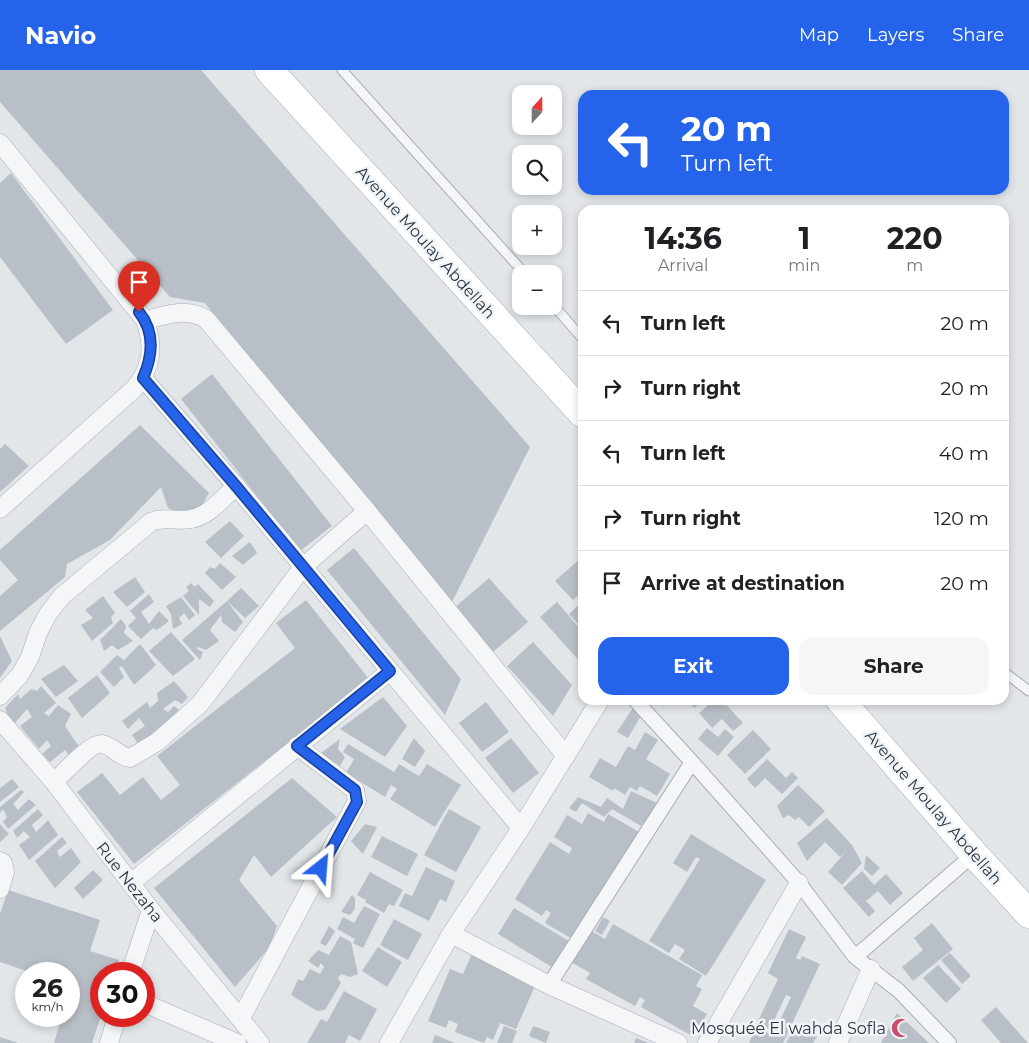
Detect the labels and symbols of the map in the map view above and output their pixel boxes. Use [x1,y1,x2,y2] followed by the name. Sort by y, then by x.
[512,85,562,135] north arrow
[352,162,499,323] street label: Avenue Moulay Abdellah
[118,261,160,312] pin
[861,726,1006,889] street label: Avenue Moulay Abdellah
[92,838,167,926] street label: Rue Nezaha
[294,841,346,893] position arrow
[90,962,155,1027] speed limit sign: 30
[890,1017,912,1039] mosque icon: Mosquéé El wahda Sofla
[691,1019,886,1038] place label: Mosquéé El wahda Sofla

